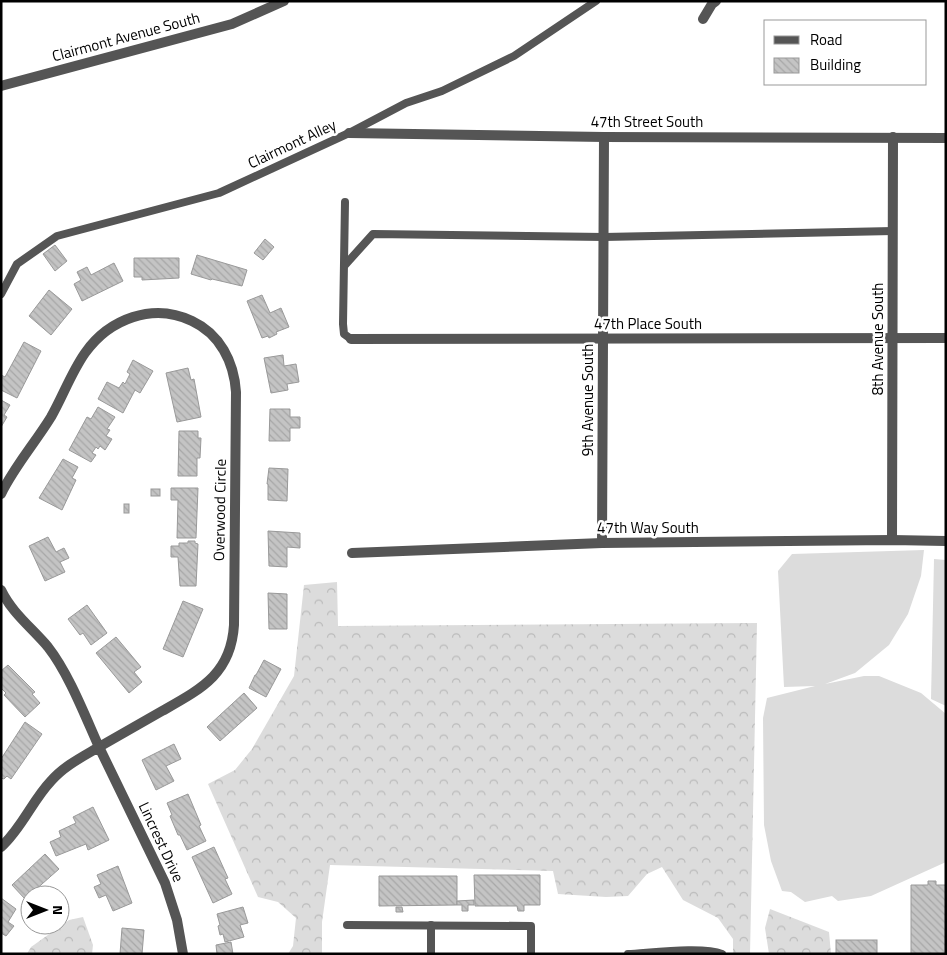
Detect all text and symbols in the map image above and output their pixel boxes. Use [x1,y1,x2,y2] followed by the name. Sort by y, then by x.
[49,6,202,67] street label: Clairmont Avenue South
[764,20,927,85] legend
[810,28,842,51] text: Road
[810,53,861,76] text: Building
[591,110,703,133] street label: 47th Street South
[244,113,340,174] street label: Clairmont Alley
[866,283,889,395] street label: 8th Avenue South
[594,312,702,335] street label: 47th Place South
[576,344,599,456] street label: 9th Avenue South
[207,459,232,561] street label: Overwood Circle
[597,516,699,539] street label: 47th Way South
[133,798,190,886] street label: Lincrest Drive
[20,885,70,935] north arrow
[48,905,69,915] text: N

